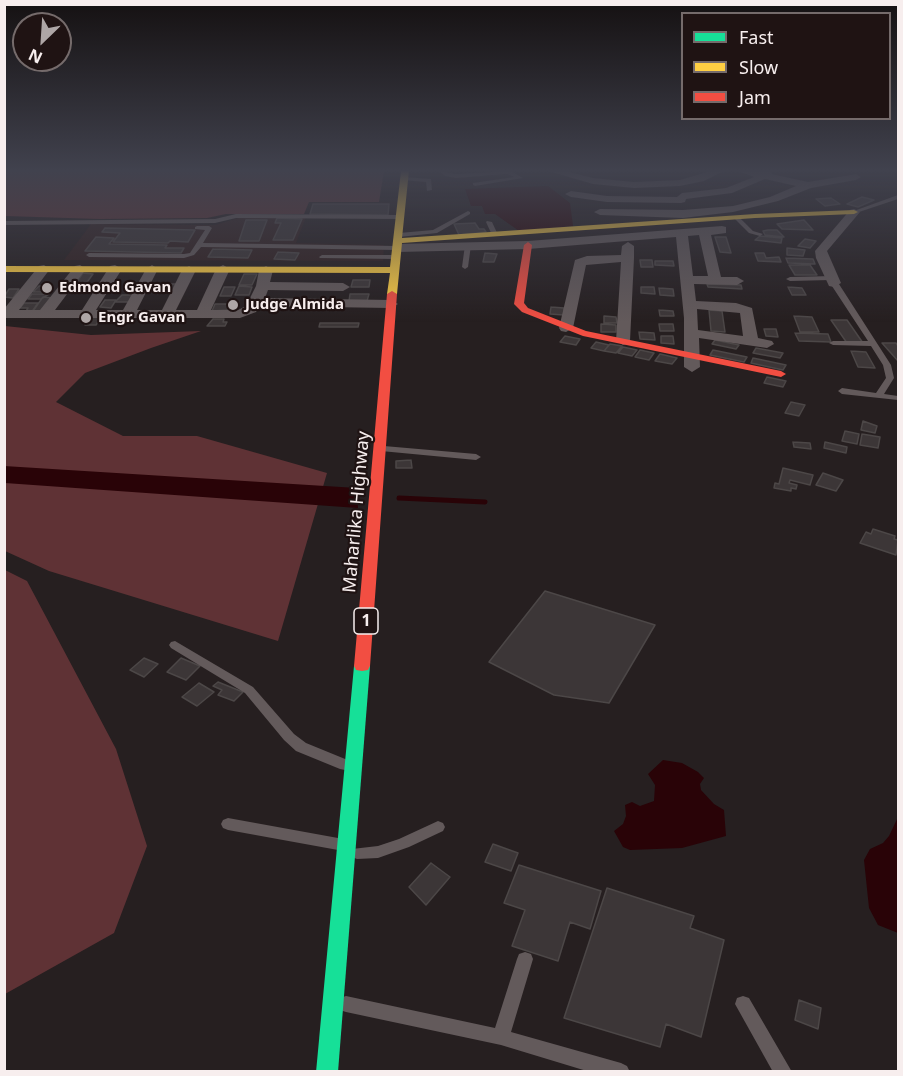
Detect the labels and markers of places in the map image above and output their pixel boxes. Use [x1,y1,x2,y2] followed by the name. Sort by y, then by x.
[59,279,171,297] place label: Edmond Gavan
[40,281,54,295] marker: Edmond Gavan
[245,296,344,314] place label: Judge Almida
[226,298,240,312] marker: Judge Almida
[98,309,185,327] place label: Engr. Gavan
[79,311,93,325] marker: Engr. Gavan

